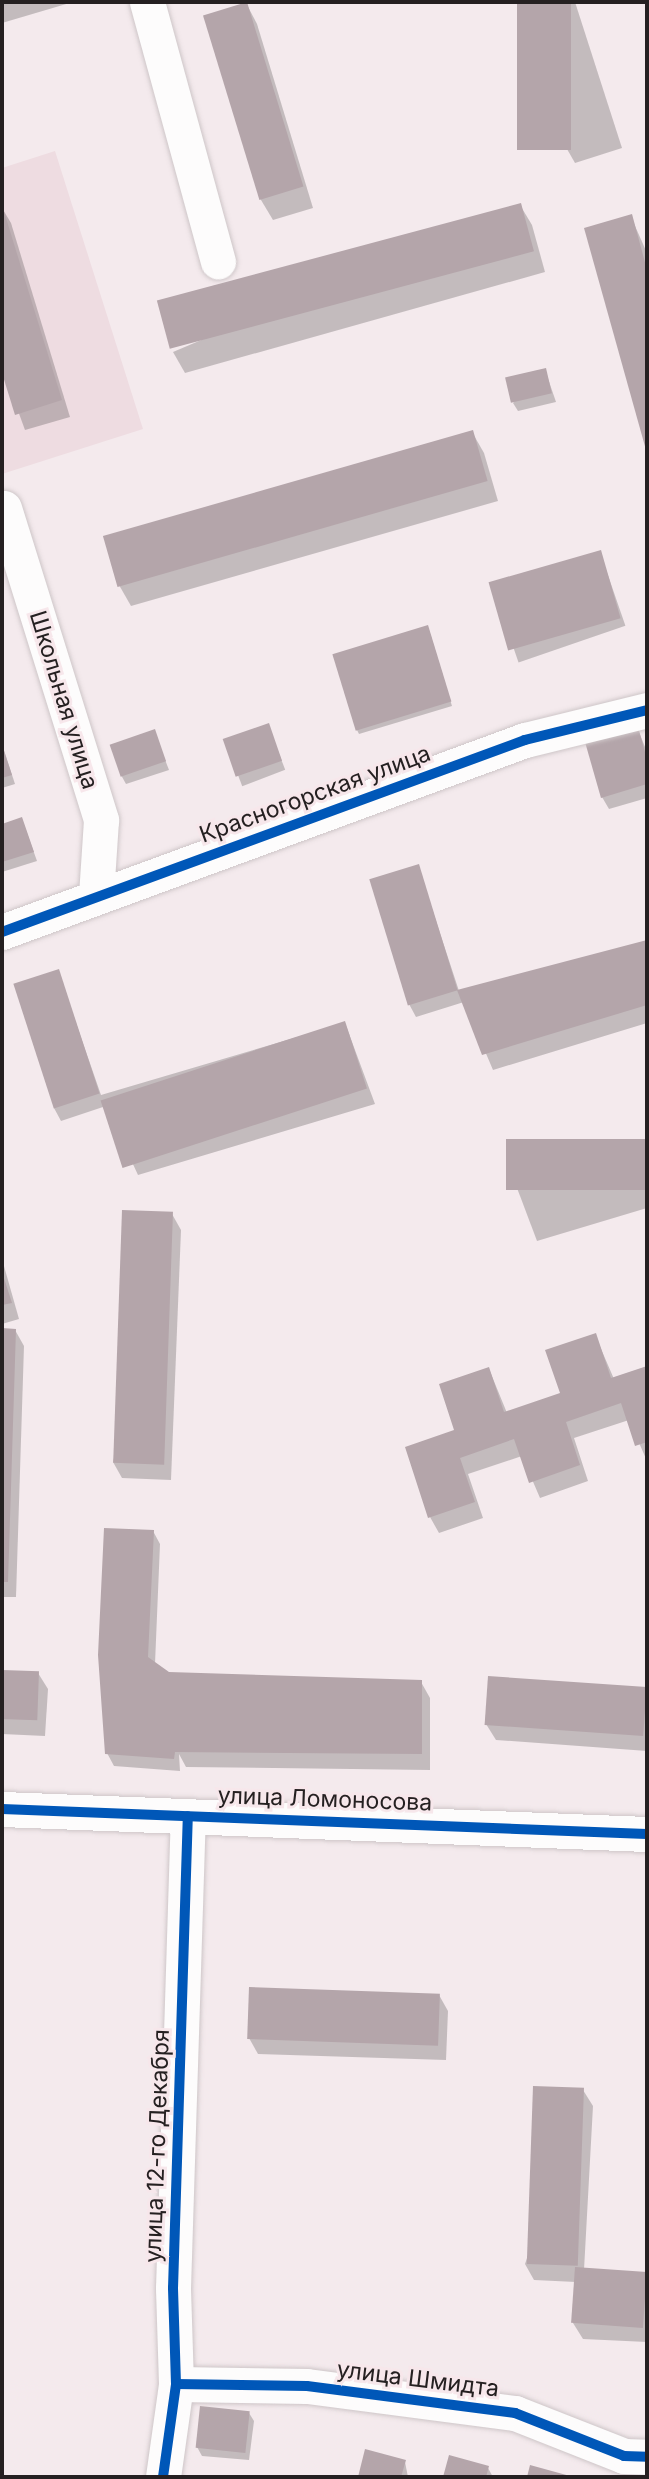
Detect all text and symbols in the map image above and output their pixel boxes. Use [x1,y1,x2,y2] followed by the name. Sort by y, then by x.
[24,608,104,792] street label: Школьная улица
[196,739,434,849] street label: Красногорская улица
[217,1781,433,1817] street label: улица Ломоносова
[139,2029,175,2263] street label: улица 12-го Декабря
[335,2355,501,2403] street label: улица Шмидта

